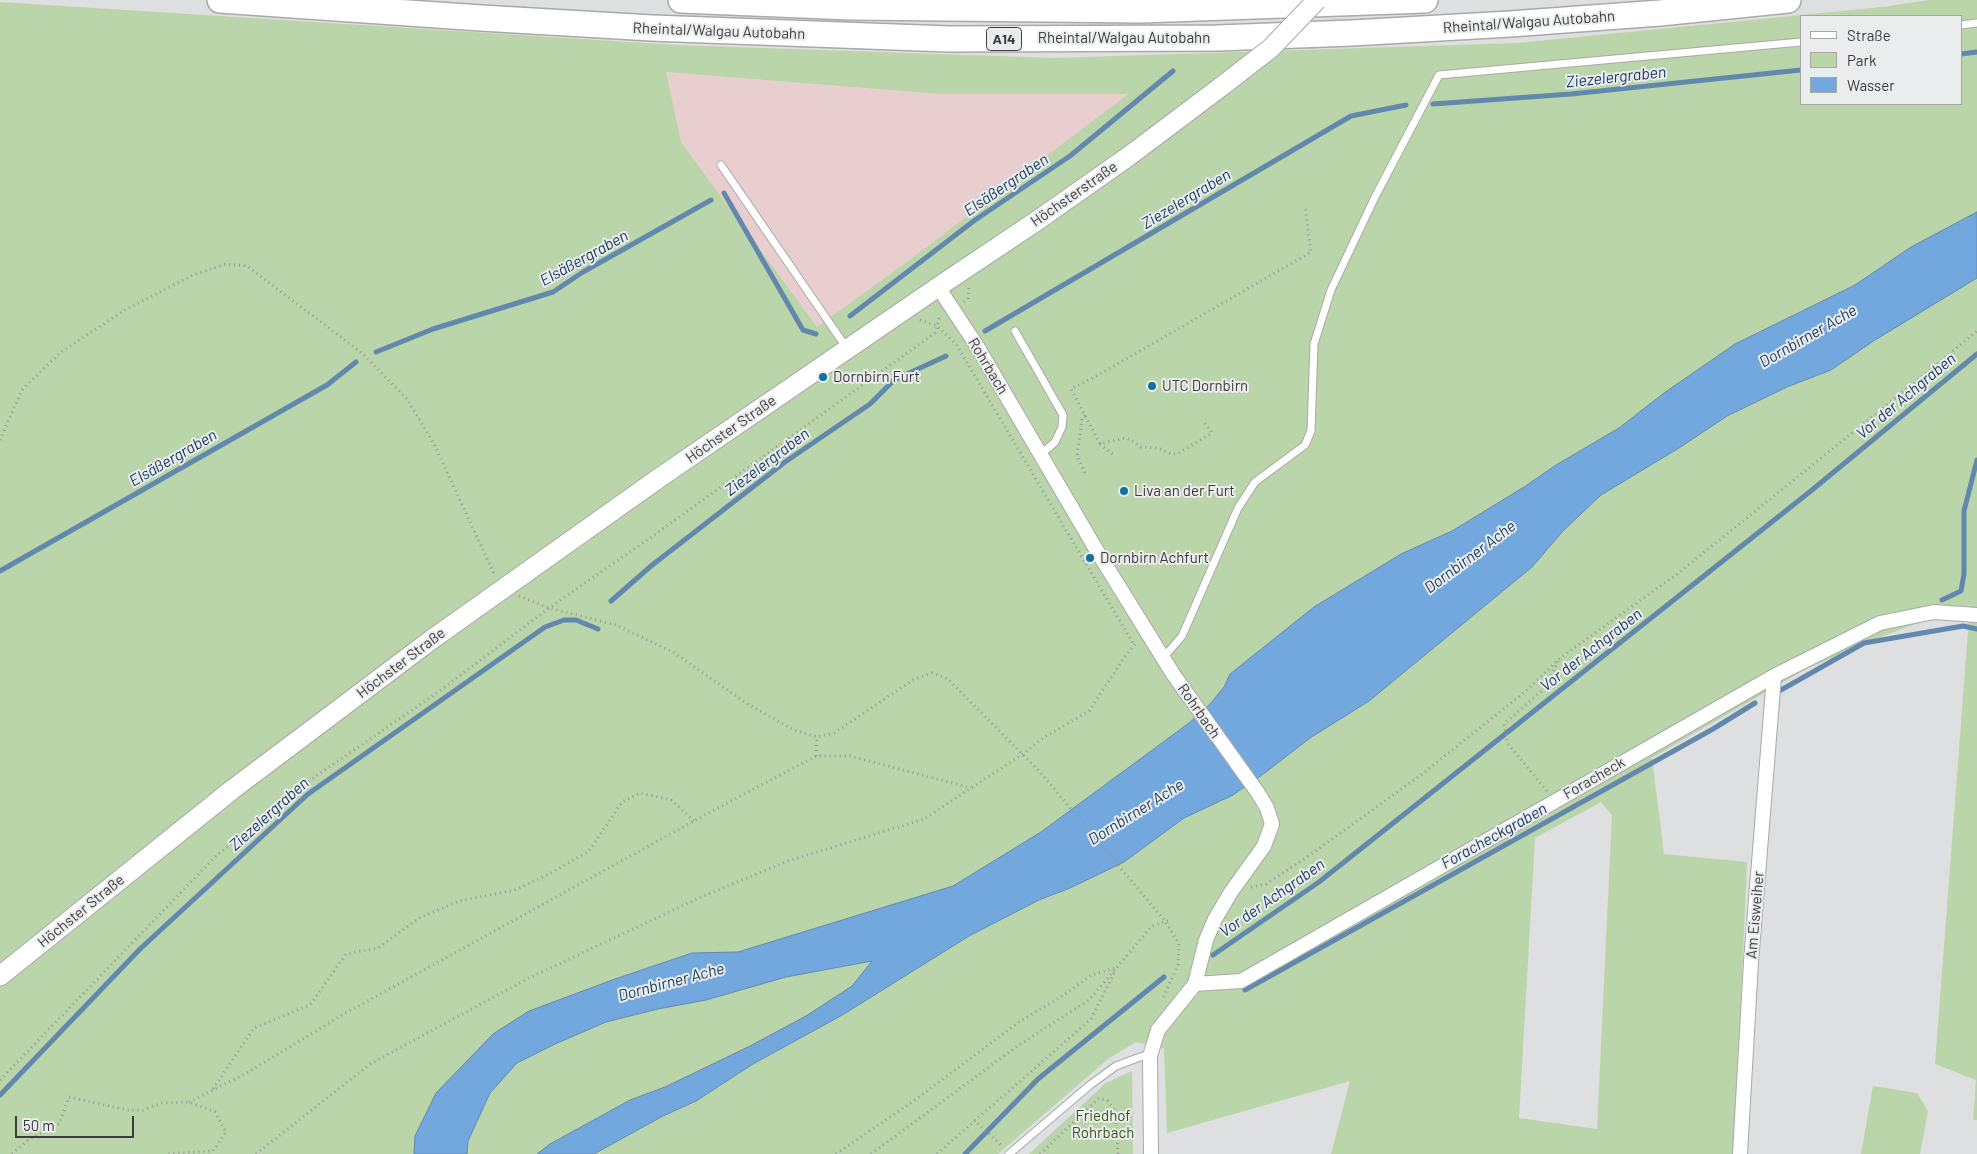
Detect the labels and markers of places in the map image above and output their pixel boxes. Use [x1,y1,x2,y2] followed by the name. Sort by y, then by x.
[833,368,920,386] place label: Dornbirn Furt
[817,371,829,383] marker: Dornbirn Furt
[1162,377,1248,395] place label: UTC Dornbirn
[1146,380,1158,392] marker: UTC Dornbirn
[1134,482,1235,500] place label: Liva an der Furt
[1118,485,1130,497] marker: Liva an der Furt
[1100,549,1209,567] place label: Dornbirn Achfurt
[1084,552,1096,564] marker: Dornbirn Achfurt

